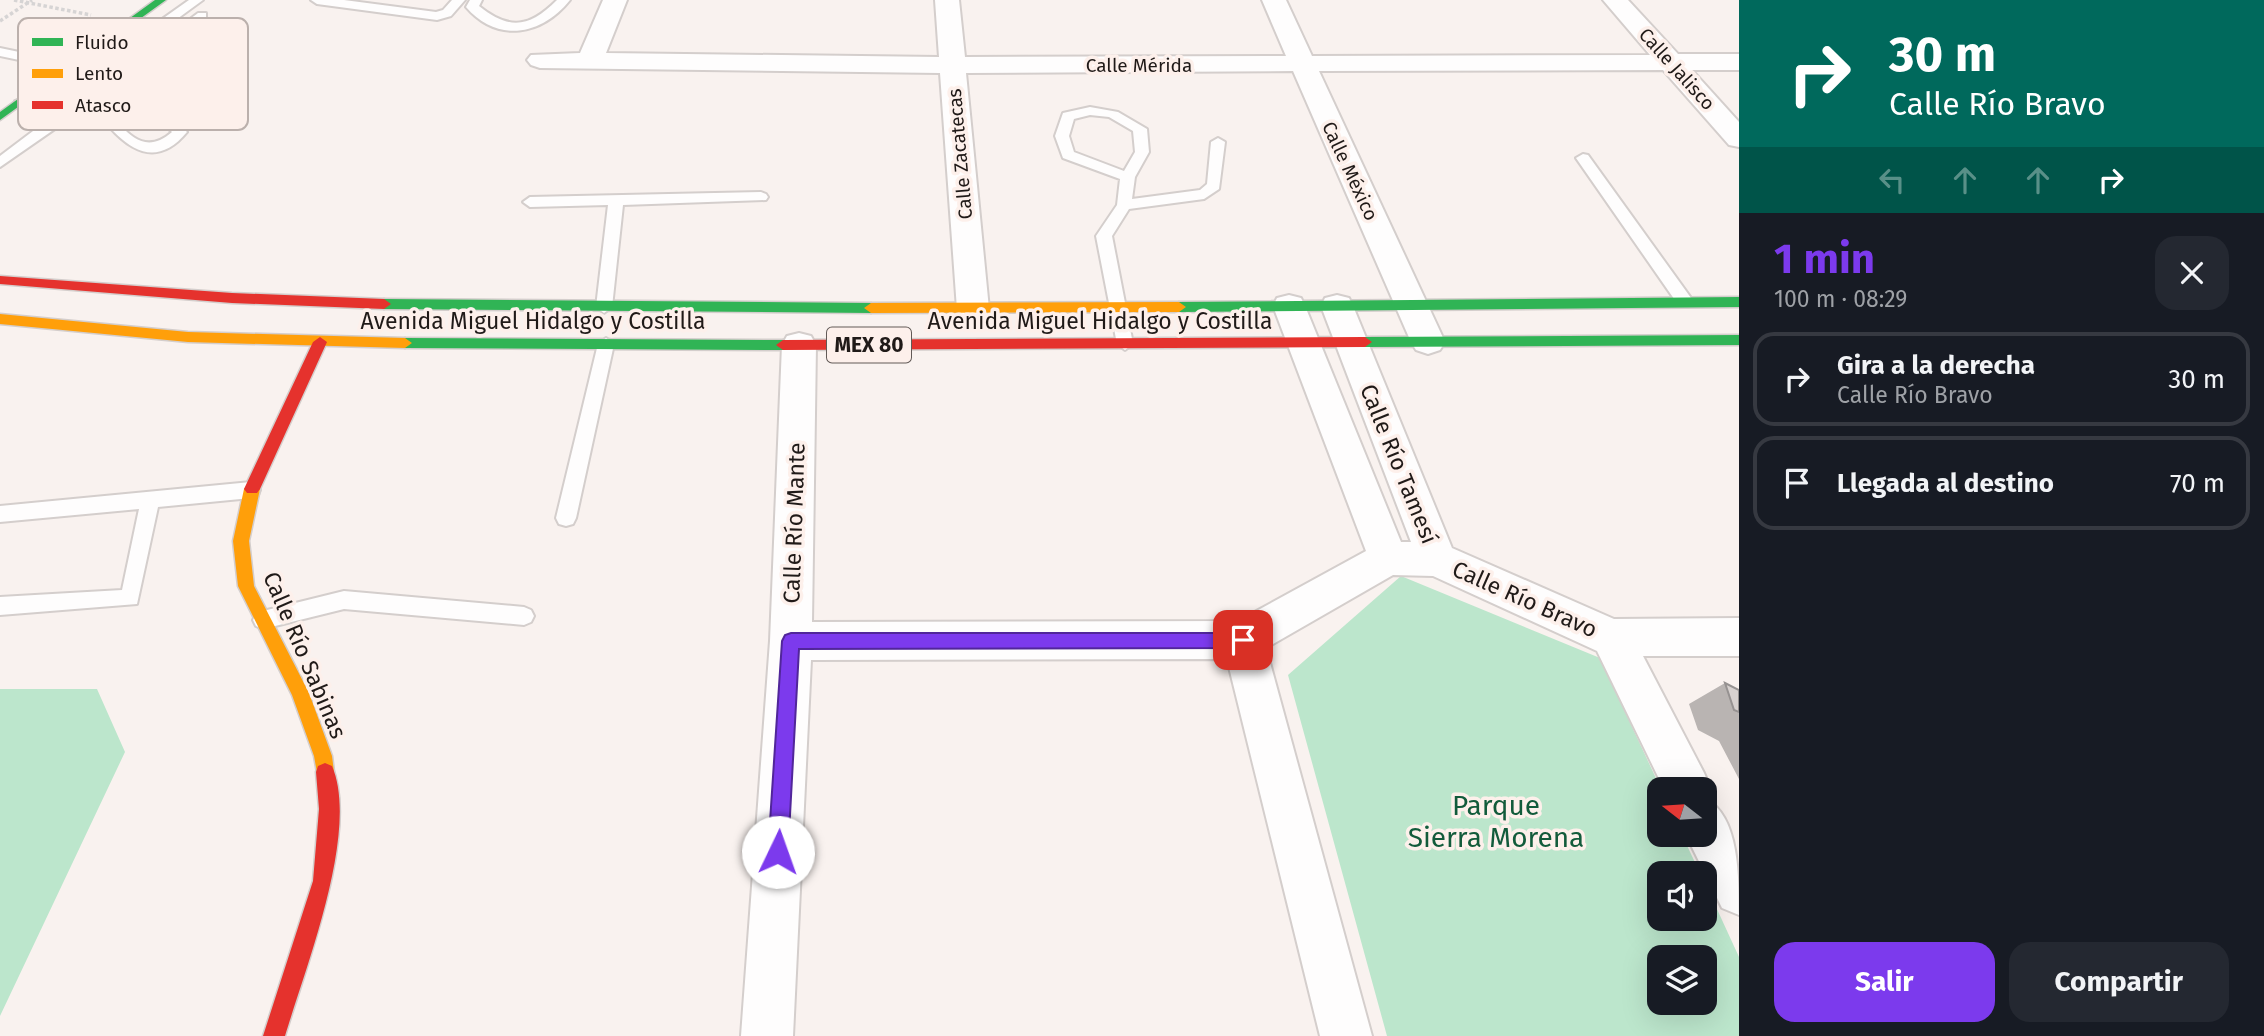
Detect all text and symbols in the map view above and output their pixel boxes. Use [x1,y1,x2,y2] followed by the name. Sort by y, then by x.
[18,18,248,130] legend
[1634,23,1720,115] street label: Calle Jalisco
[1889,25,1996,84] text: 30 m
[1774,28,1865,119] icon: right
[75,31,129,54] text: Fluido
[1086,54,1192,77] street label: Calle Mérida
[75,62,123,85] text: Lento
[1889,85,2106,123] text: Calle Río Bravo
[943,88,977,220] street label: Calle Zacatecas
[75,94,131,117] text: Atasco
[1317,118,1383,224] street label: Calle México
[1873,161,1911,199] icon: left
[1946,161,1984,199] icon: ahead
[2019,161,2057,199] icon: ahead
[2092,161,2130,199] icon: right
[1774,234,1875,284] text: 1 min
[2155,236,2229,310] button: close
[1774,285,1907,313] text: 100 m · 08:29
[361,307,705,335] street label: Avenida Miguel Hidalgo y Costilla
[928,307,1272,335] street label: Avenida Miguel Hidalgo y Costilla
[827,328,911,362] road number: MEX 80
[1837,350,2035,381] text: Gira a la derecha
[1778,360,1816,398] icon: right
[2168,364,2225,395] text: 30 m
[1354,380,1444,548] street label: Calle Río Tamesí
[1837,381,1993,409] text: Calle Río Bravo
[777,442,811,604] street label: Calle Río Mante
[1778,464,1816,502] icon: arrive
[1837,468,2054,499] text: Llegada al destino
[2170,468,2225,499] text: 70 m
[1448,555,1602,643] street label: Calle Río Bravo
[257,567,353,743] street label: Calle Río Sabinas
[1213,610,1273,670] pin
[1224,621,1262,659] icon: arrive
[1647,777,1717,847] north arrow
[1647,777,1717,1015] map controls
[1408,789,1584,854] park label: Parque Sierra Morena
[741,815,815,889] position arrow
[1647,861,1717,931] button: sound
[1774,942,1995,1022] button: Salir
[2009,942,2229,1022] button: Compartir
[1647,945,1717,1015] button: layers

